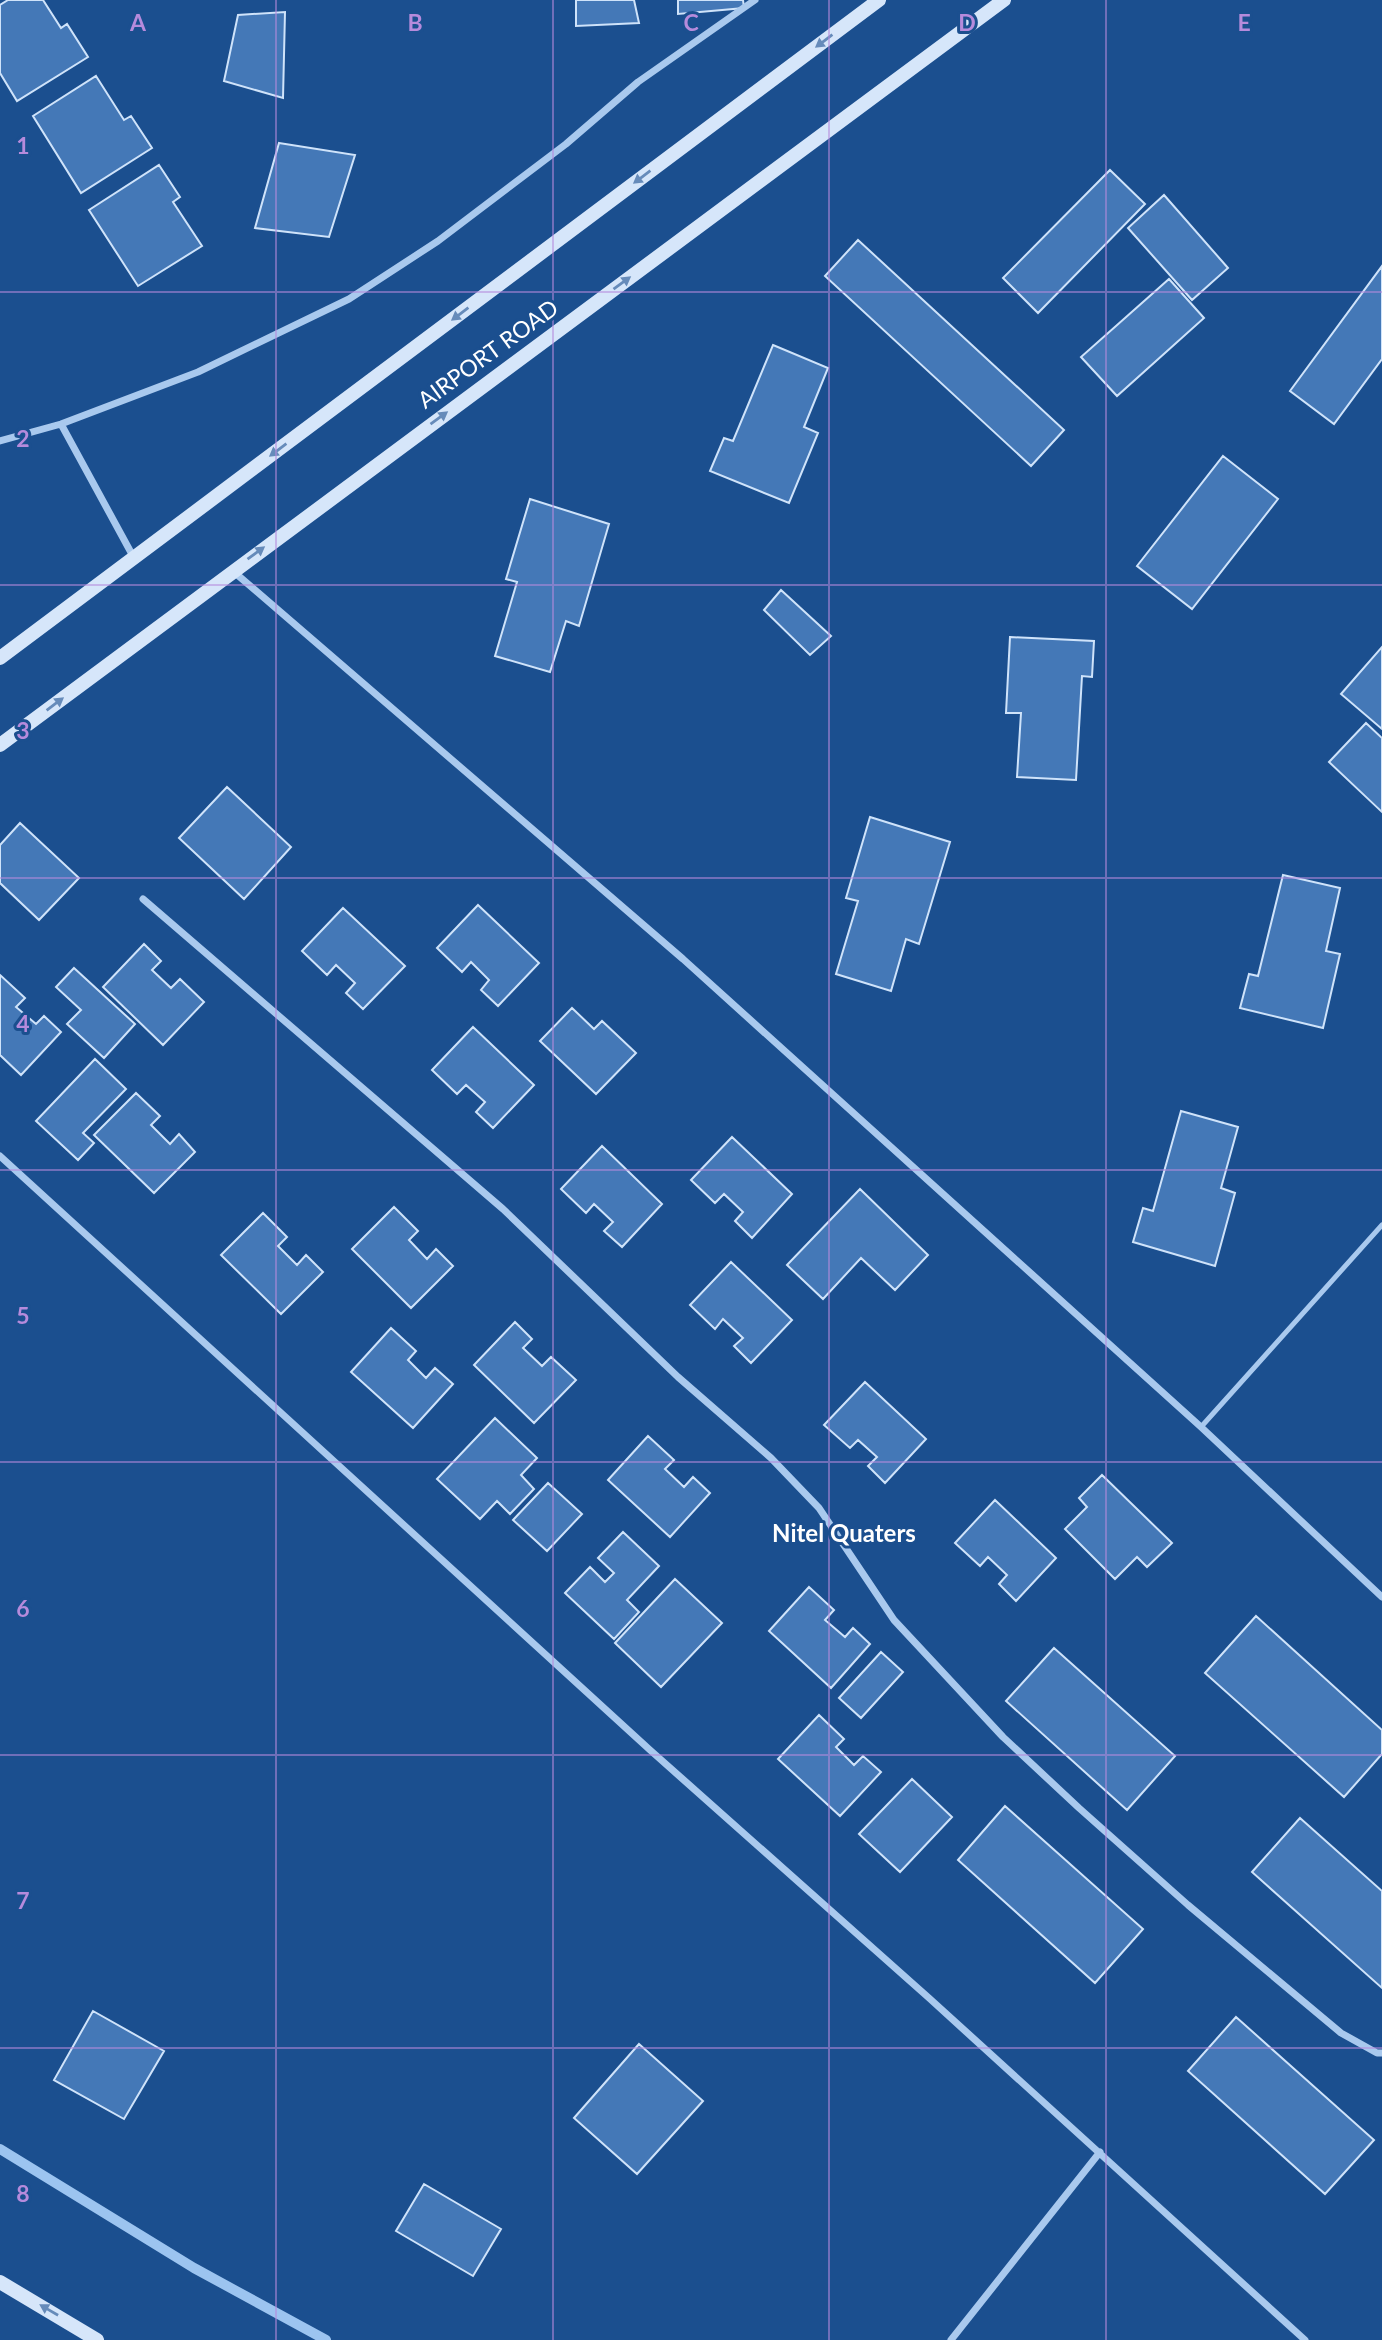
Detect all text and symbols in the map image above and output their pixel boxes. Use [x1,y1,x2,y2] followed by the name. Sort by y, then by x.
[129,8,147,36] text: A
[407,8,423,36] text: B
[683,8,699,36] text: C
[958,8,976,36] text: D
[1237,8,1251,36] text: E
[815,34,834,48] one-way arrow
[16,131,30,159] text: 1
[633,170,651,184] one-way arrow
[613,276,631,290] one-way arrow
[412,293,563,413] street label: AIRPORT ROAD
[451,306,469,320] one-way arrow
[430,411,449,425] one-way arrow
[16,424,30,452] text: 2
[269,443,287,457] one-way arrow
[247,546,265,561] one-way arrow
[45,697,63,712] one-way arrow
[16,716,30,744] text: 3
[16,1009,30,1037] text: 4
[16,1301,30,1329] text: 5
[772,1518,916,1547] district label: Nitel Quaters
[16,1594,30,1622] text: 6
[16,1886,30,1914] text: 7
[16,2179,30,2207] text: 8
[39,2304,59,2316] one-way arrow

